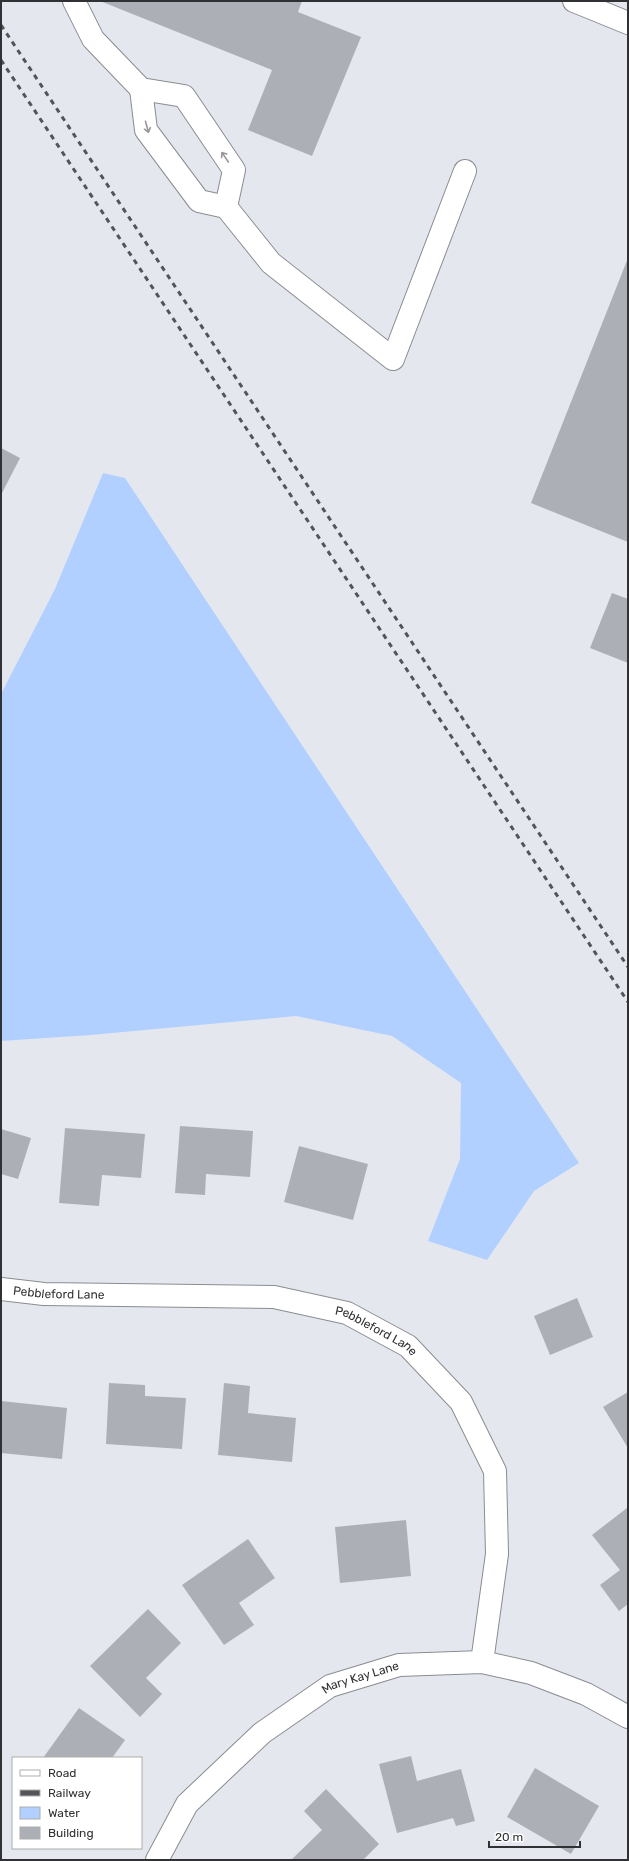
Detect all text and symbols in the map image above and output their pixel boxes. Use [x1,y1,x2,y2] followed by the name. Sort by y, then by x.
[144,120,151,133] one-way arrow
[221,152,229,163] one-way arrow
[12,1283,105,1302] street label: Pebbleford Lane
[334,1304,420,1359] street label: Pebbleford Lane
[319,1658,401,1697] street label: Mary Kay Lane
[12,1757,142,1849] legend
[48,1766,76,1780] text: Road
[48,1786,91,1800] text: Railway
[48,1806,80,1820] text: Water
[489,1823,580,1849] scale bar
[48,1826,94,1840] text: Building
[495,1830,523,1844] text: 20 m

